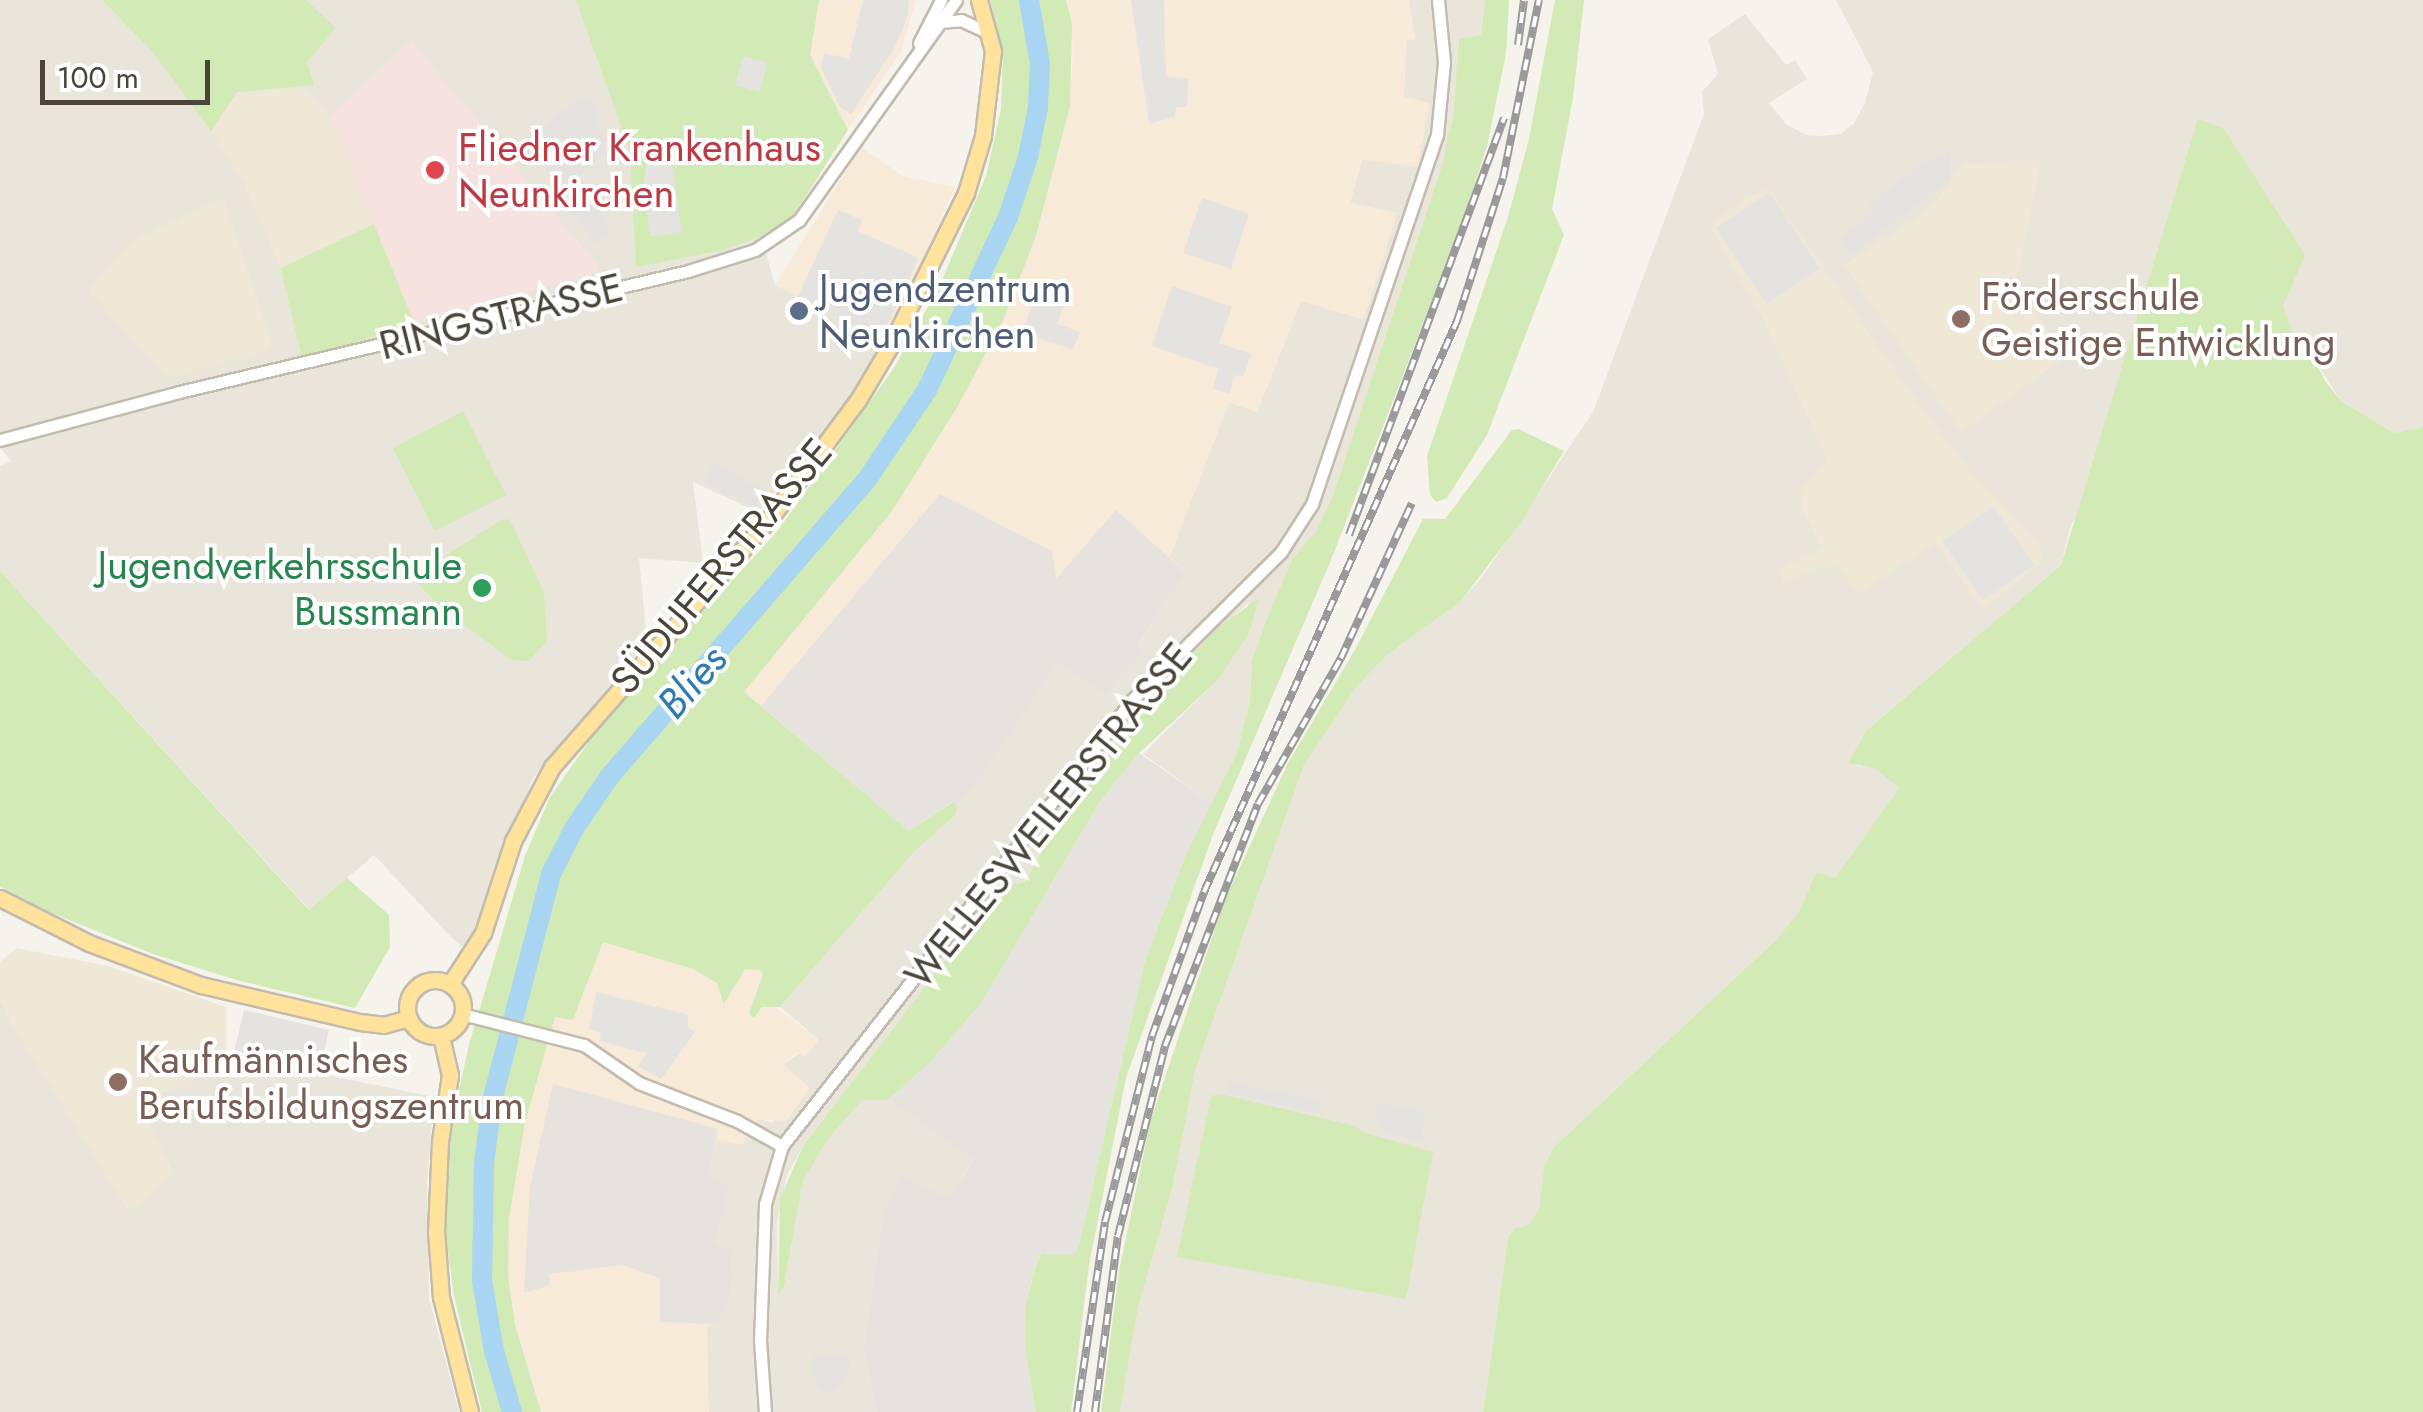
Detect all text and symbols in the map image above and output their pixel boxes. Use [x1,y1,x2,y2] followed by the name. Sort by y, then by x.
[45,40,215,102] scale bar
[57,56,139,99] text: 100 m
[458,123,821,217] place label: Fliedner Krankenhaus Neunkirchen
[422,157,448,183] marker: Fliedner Krankenhaus Neunkirchen
[374,263,628,369] street label: RINGSTRASSE
[819,264,1072,358] place label: Jugendzentrum Neunkirchen
[1981,272,2335,366] place label: Förderschule Geistige Entwicklung
[788,300,810,322] marker: Jugendzentrum Neunkirchen
[1950,308,1972,330] marker: Förderschule Geistige Entwicklung
[600,428,842,704] street label: SÜDUFERSTRASSE
[97,541,462,635] place label: Jugendverkehrsschule Bussmann
[471,577,493,599] marker: Jugendverkehrsschule Bussmann
[894,633,1202,997] street label: WELLESWEILERSTRASSE
[647,635,737,729] water label: Blies
[138,1035,524,1129] place label: Kaufmännisches Berufsbildungszentrum
[107,1071,129,1093] marker: Kaufmännisches Berufsbildungszentrum

